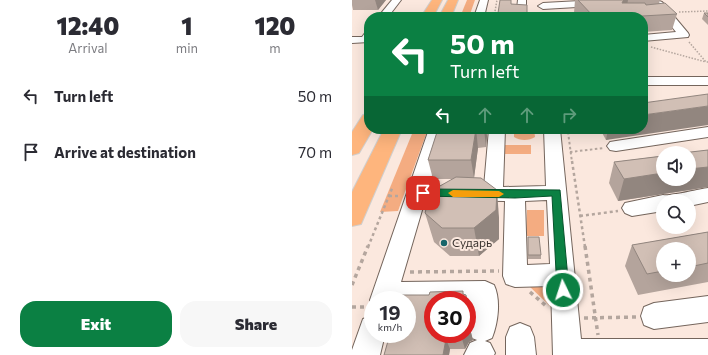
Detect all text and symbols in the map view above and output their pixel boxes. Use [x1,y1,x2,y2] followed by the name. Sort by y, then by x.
[57,11,119,40] text: 12:40
[181,11,193,40] text: 1
[255,11,295,40] text: 120
[450,26,515,60] text: 50 m
[384,28,436,80] icon: left
[68,40,108,56] text: Arrival
[176,40,198,56] text: min
[269,40,281,56] text: m
[450,60,519,82] text: Turn left
[20,85,42,107] icon: left
[54,87,113,105] text: Turn left
[298,87,332,105] text: 50 m
[432,104,454,126] icon: left
[474,104,496,126] icon: ahead
[516,104,538,126] icon: ahead
[558,104,580,126] icon: right
[20,141,42,163] icon: arrive
[54,143,196,161] text: Arrive at destination
[298,143,332,161] text: 70 m
[656,146,696,282] map controls
[656,146,696,186] button: sound
[406,176,440,210] pin
[412,182,434,204] icon: arrive
[656,194,696,234] button: search
[452,235,492,249] place label: Сударь
[439,238,449,248] marker: Сударь
[656,242,696,282] button: +
[542,269,584,311] position arrow
[424,291,476,343] speed limit sign: 30
[379,300,401,324] text: 19
[20,301,172,347] button: Exit
[180,301,332,347] button: Share
[378,321,402,333] text: km/h

